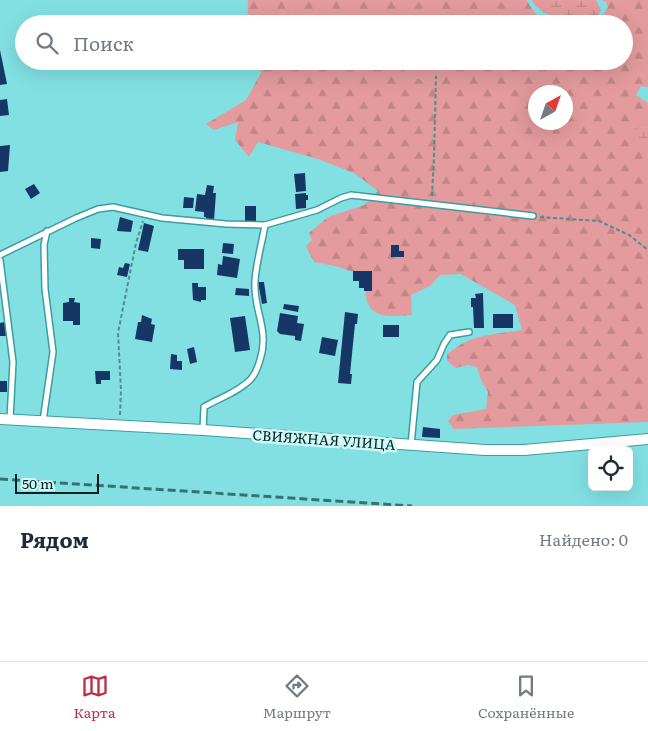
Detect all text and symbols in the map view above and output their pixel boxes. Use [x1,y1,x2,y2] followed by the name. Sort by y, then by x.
[15,15,633,70] search box
[33,29,61,57] icon: search
[73,29,134,57] text: Поиск
[528,85,573,130] north arrow
[252,424,397,454] street label: СВИЯЖНАЯ УЛИЦА
[588,446,633,491] map controls
[588,446,633,491] button: locate
[15,471,99,494] scale bar
[22,473,54,493] text: 50 m
[20,523,89,554] text: Рядом
[539,527,628,551] text: Найдено: 0
[74,672,116,722] tab: Карта
[263,672,331,722] tab: Маршрут
[478,672,574,722] tab: Сохранённые

